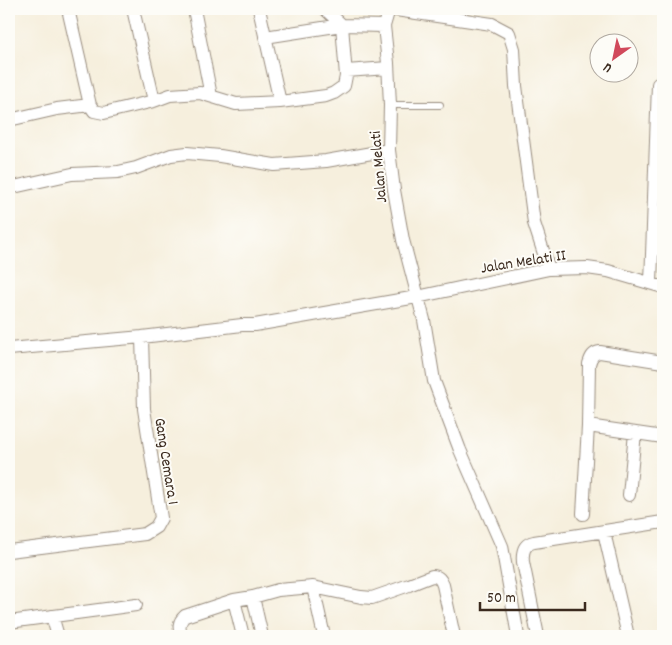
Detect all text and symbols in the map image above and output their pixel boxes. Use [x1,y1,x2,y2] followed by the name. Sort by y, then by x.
[590,32,640,82] north arrow
[600,57,616,77] text: U
[365,130,394,204] street label: Jalan Melati
[479,244,568,281] street label: Jalan Melati II
[147,416,184,507] street label: Gang Cemara 1
[480,580,584,612] scale bar
[487,588,516,610] text: 50 m

